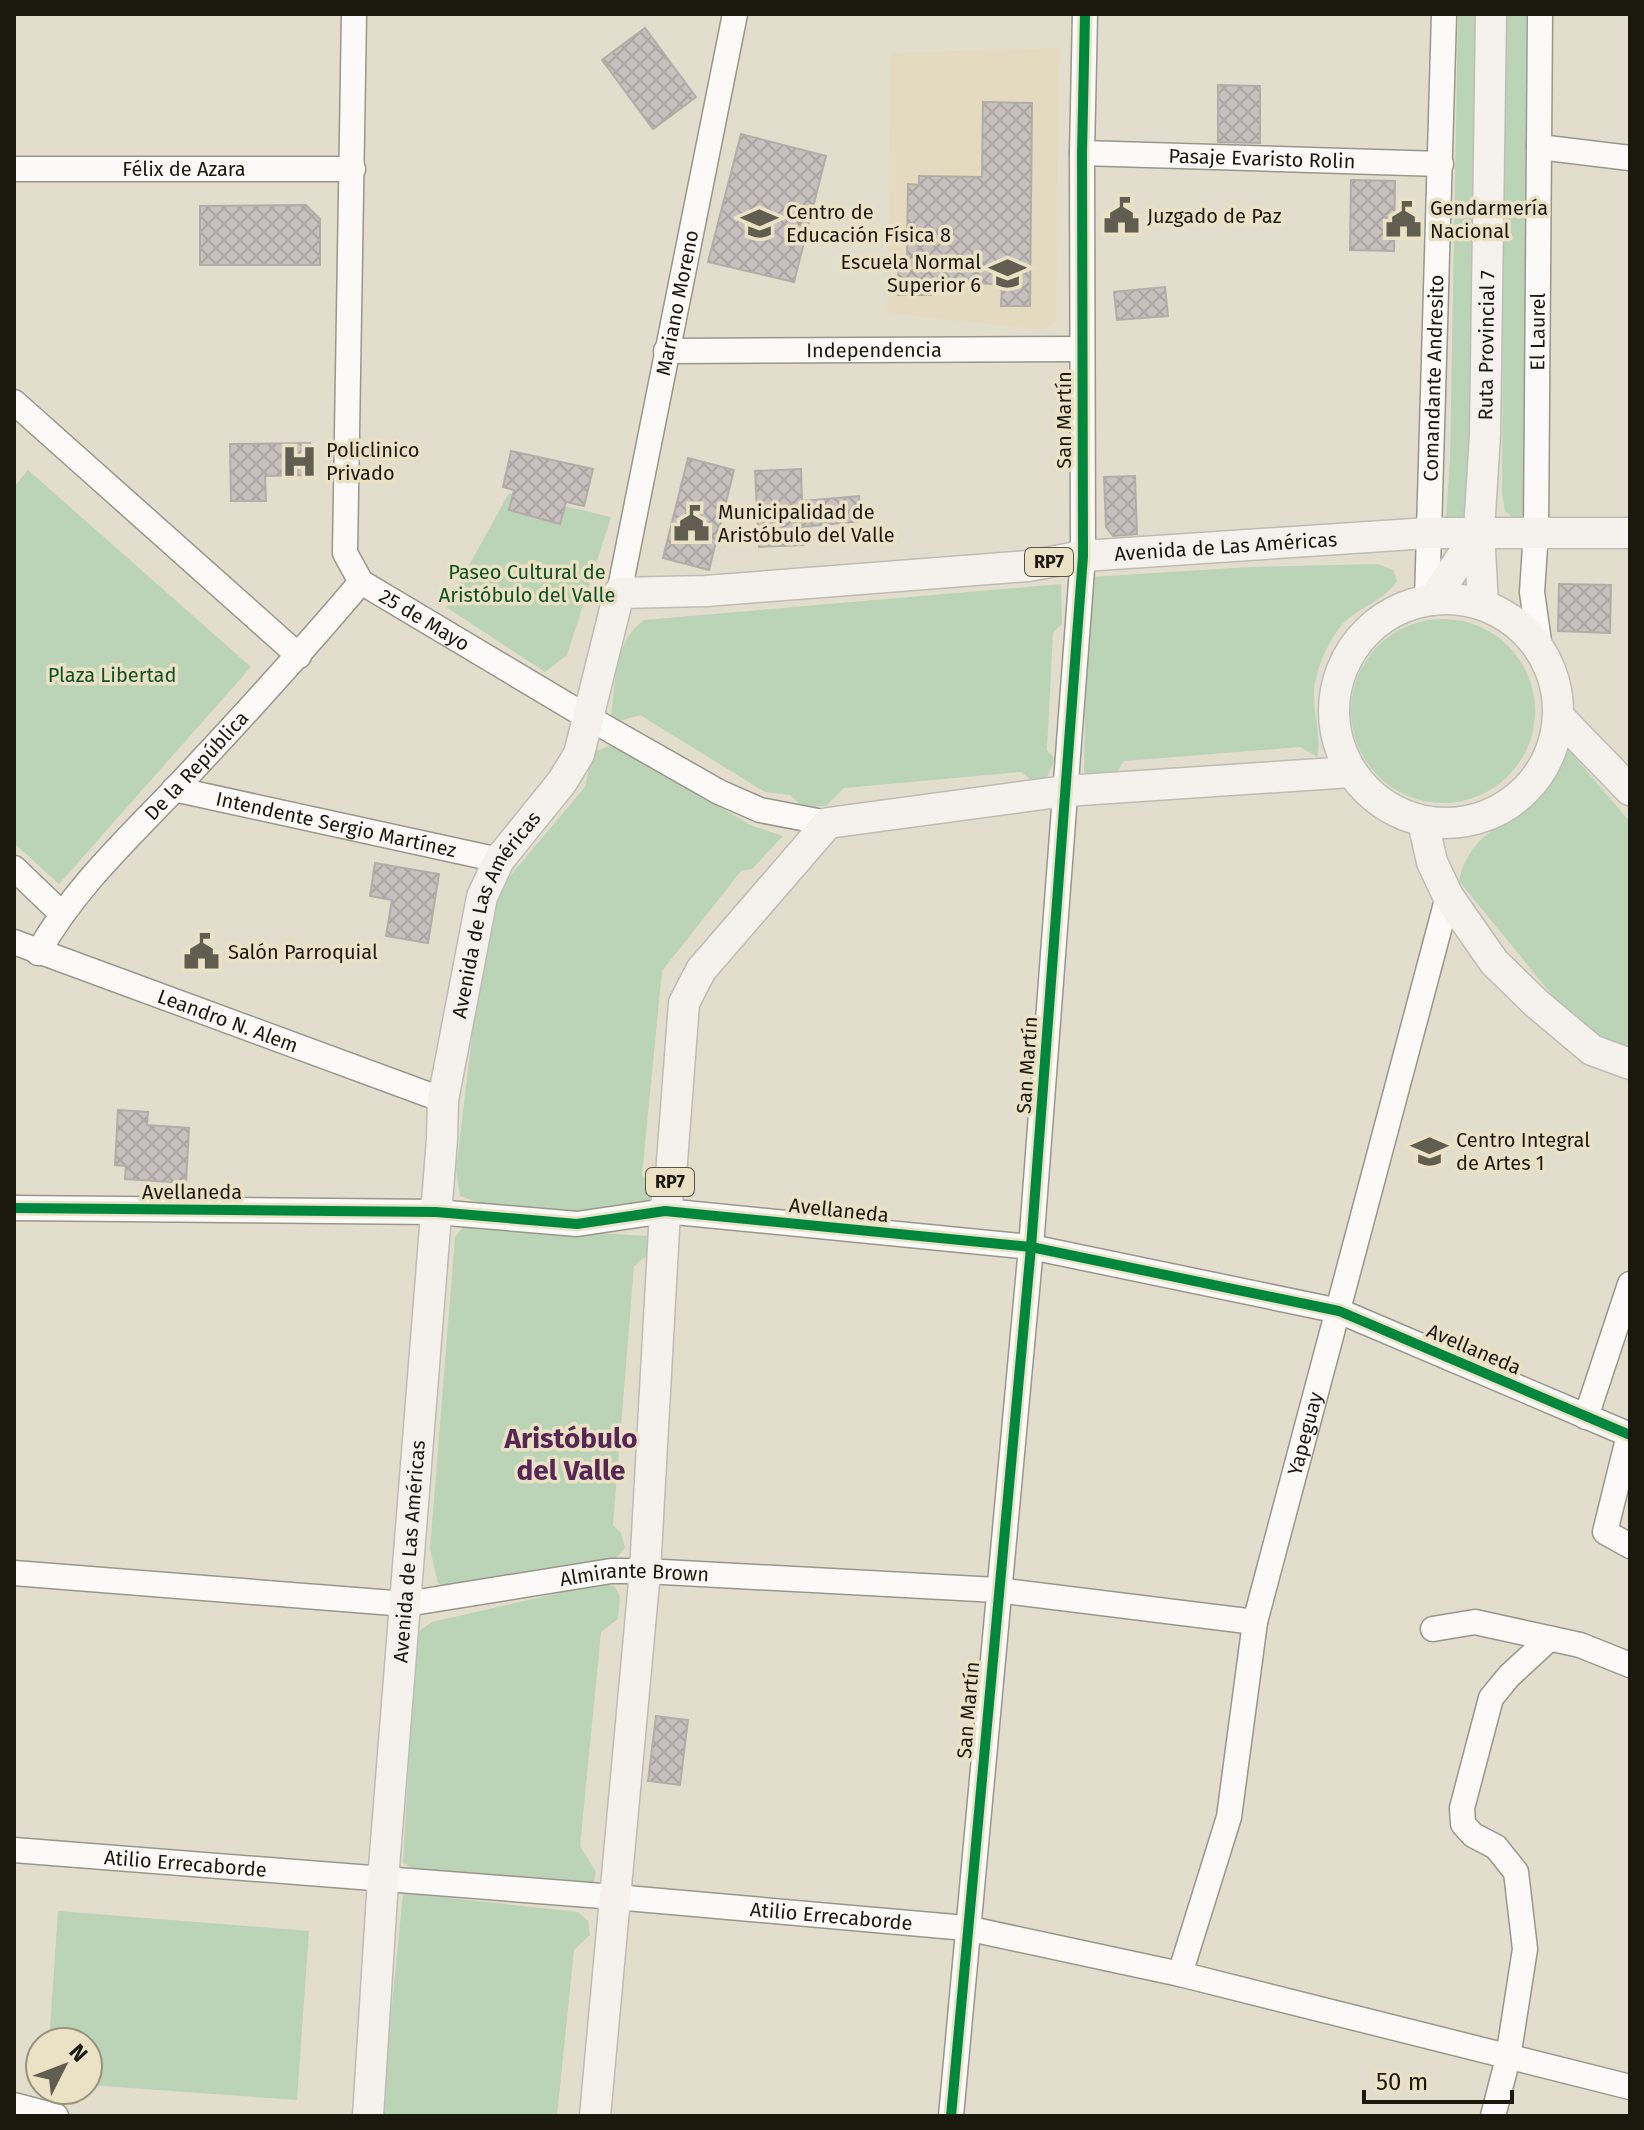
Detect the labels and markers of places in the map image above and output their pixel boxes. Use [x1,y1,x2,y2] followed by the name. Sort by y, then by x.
[1430,196,1548,243] place label: Gendarmería Nacional
[1102,197,1140,235] public building icon: Juzgado de Paz
[786,200,951,247] place label: Centro de Educación Física 8
[1385,200,1423,238] public building icon: Gendarmería Nacional
[1147,204,1282,228] place label: Juzgado de Paz
[741,205,779,243] school or university icon: Centro de Educación Física 8
[840,250,981,297] place label: Escuela Normal Superior 6
[988,254,1026,292] school or university icon: Escuela Normal Superior 6
[326,438,419,485] place label: Policlinico Privado
[281,443,319,481] hospital icon: Policlinico Privado
[718,500,895,547] place label: Municipalidad de Aristóbulo del Valle
[673,505,711,543] public building icon: Municipalidad de Aristóbulo del Valle
[183,933,221,971] public building icon: Salón Parroquial
[228,940,378,964] place label: Salón Parroquial
[1456,1128,1590,1175] place label: Centro Integral de Artes 1
[1411,1132,1449,1170] school or university icon: Centro Integral de Artes 1

